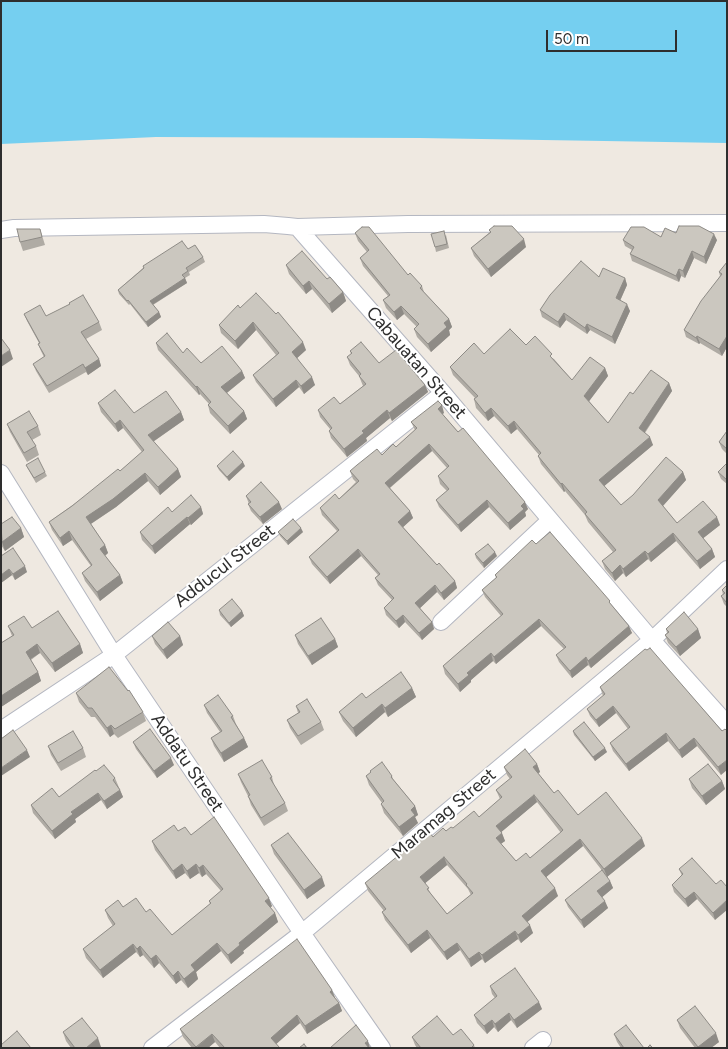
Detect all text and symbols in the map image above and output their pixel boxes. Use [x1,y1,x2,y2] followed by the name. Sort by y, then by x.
[548,20,679,52] scale bar
[554,30,589,48] text: 50 m
[361,302,471,424] street label: Cabauatan Street
[170,520,280,612] street label: Adducul Street
[146,710,228,816] street label: Addatu Street
[387,764,501,864] street label: Maramag Street

